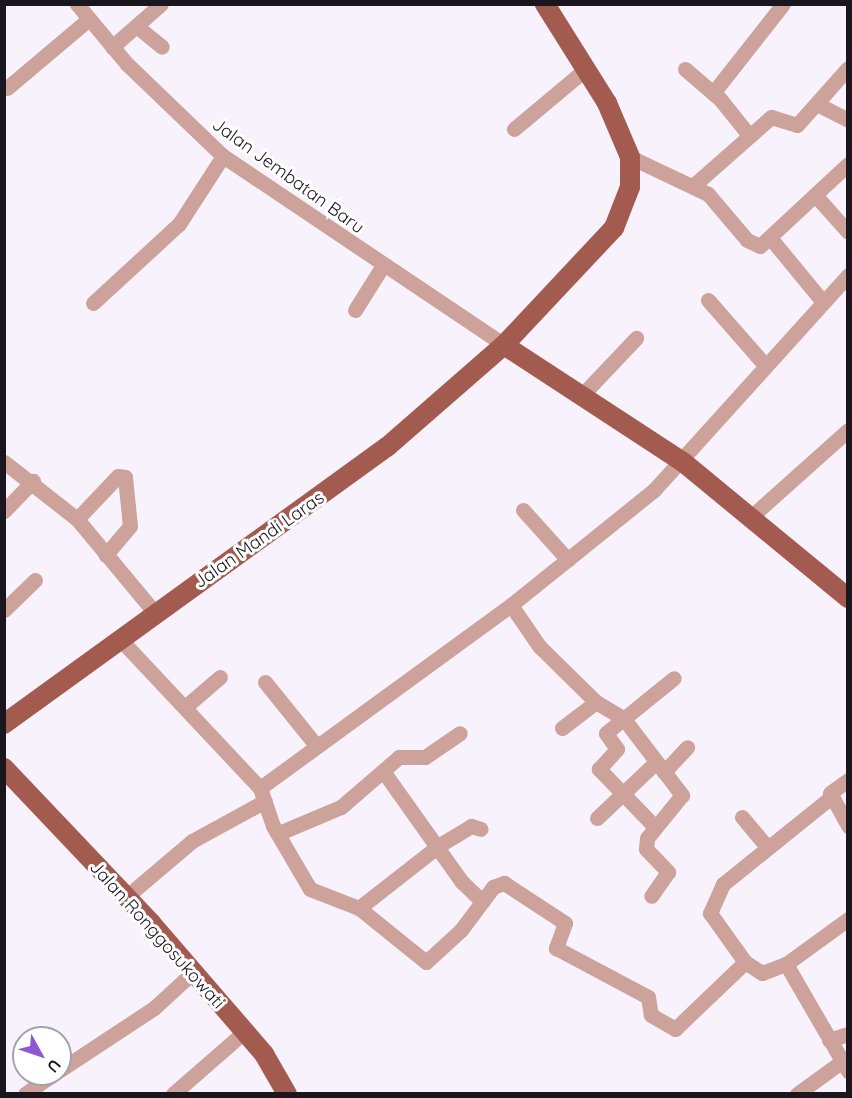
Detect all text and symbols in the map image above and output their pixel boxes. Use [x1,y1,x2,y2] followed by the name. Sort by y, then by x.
[208,114,368,238] street label: Jalan Jembatan Baru
[190,487,328,593] street label: Jalan Mandi Laras
[85,857,229,1013] street label: Jalan Ronggosukowati
[12,1026,72,1086] north arrow
[43,1056,66,1077] text: U

